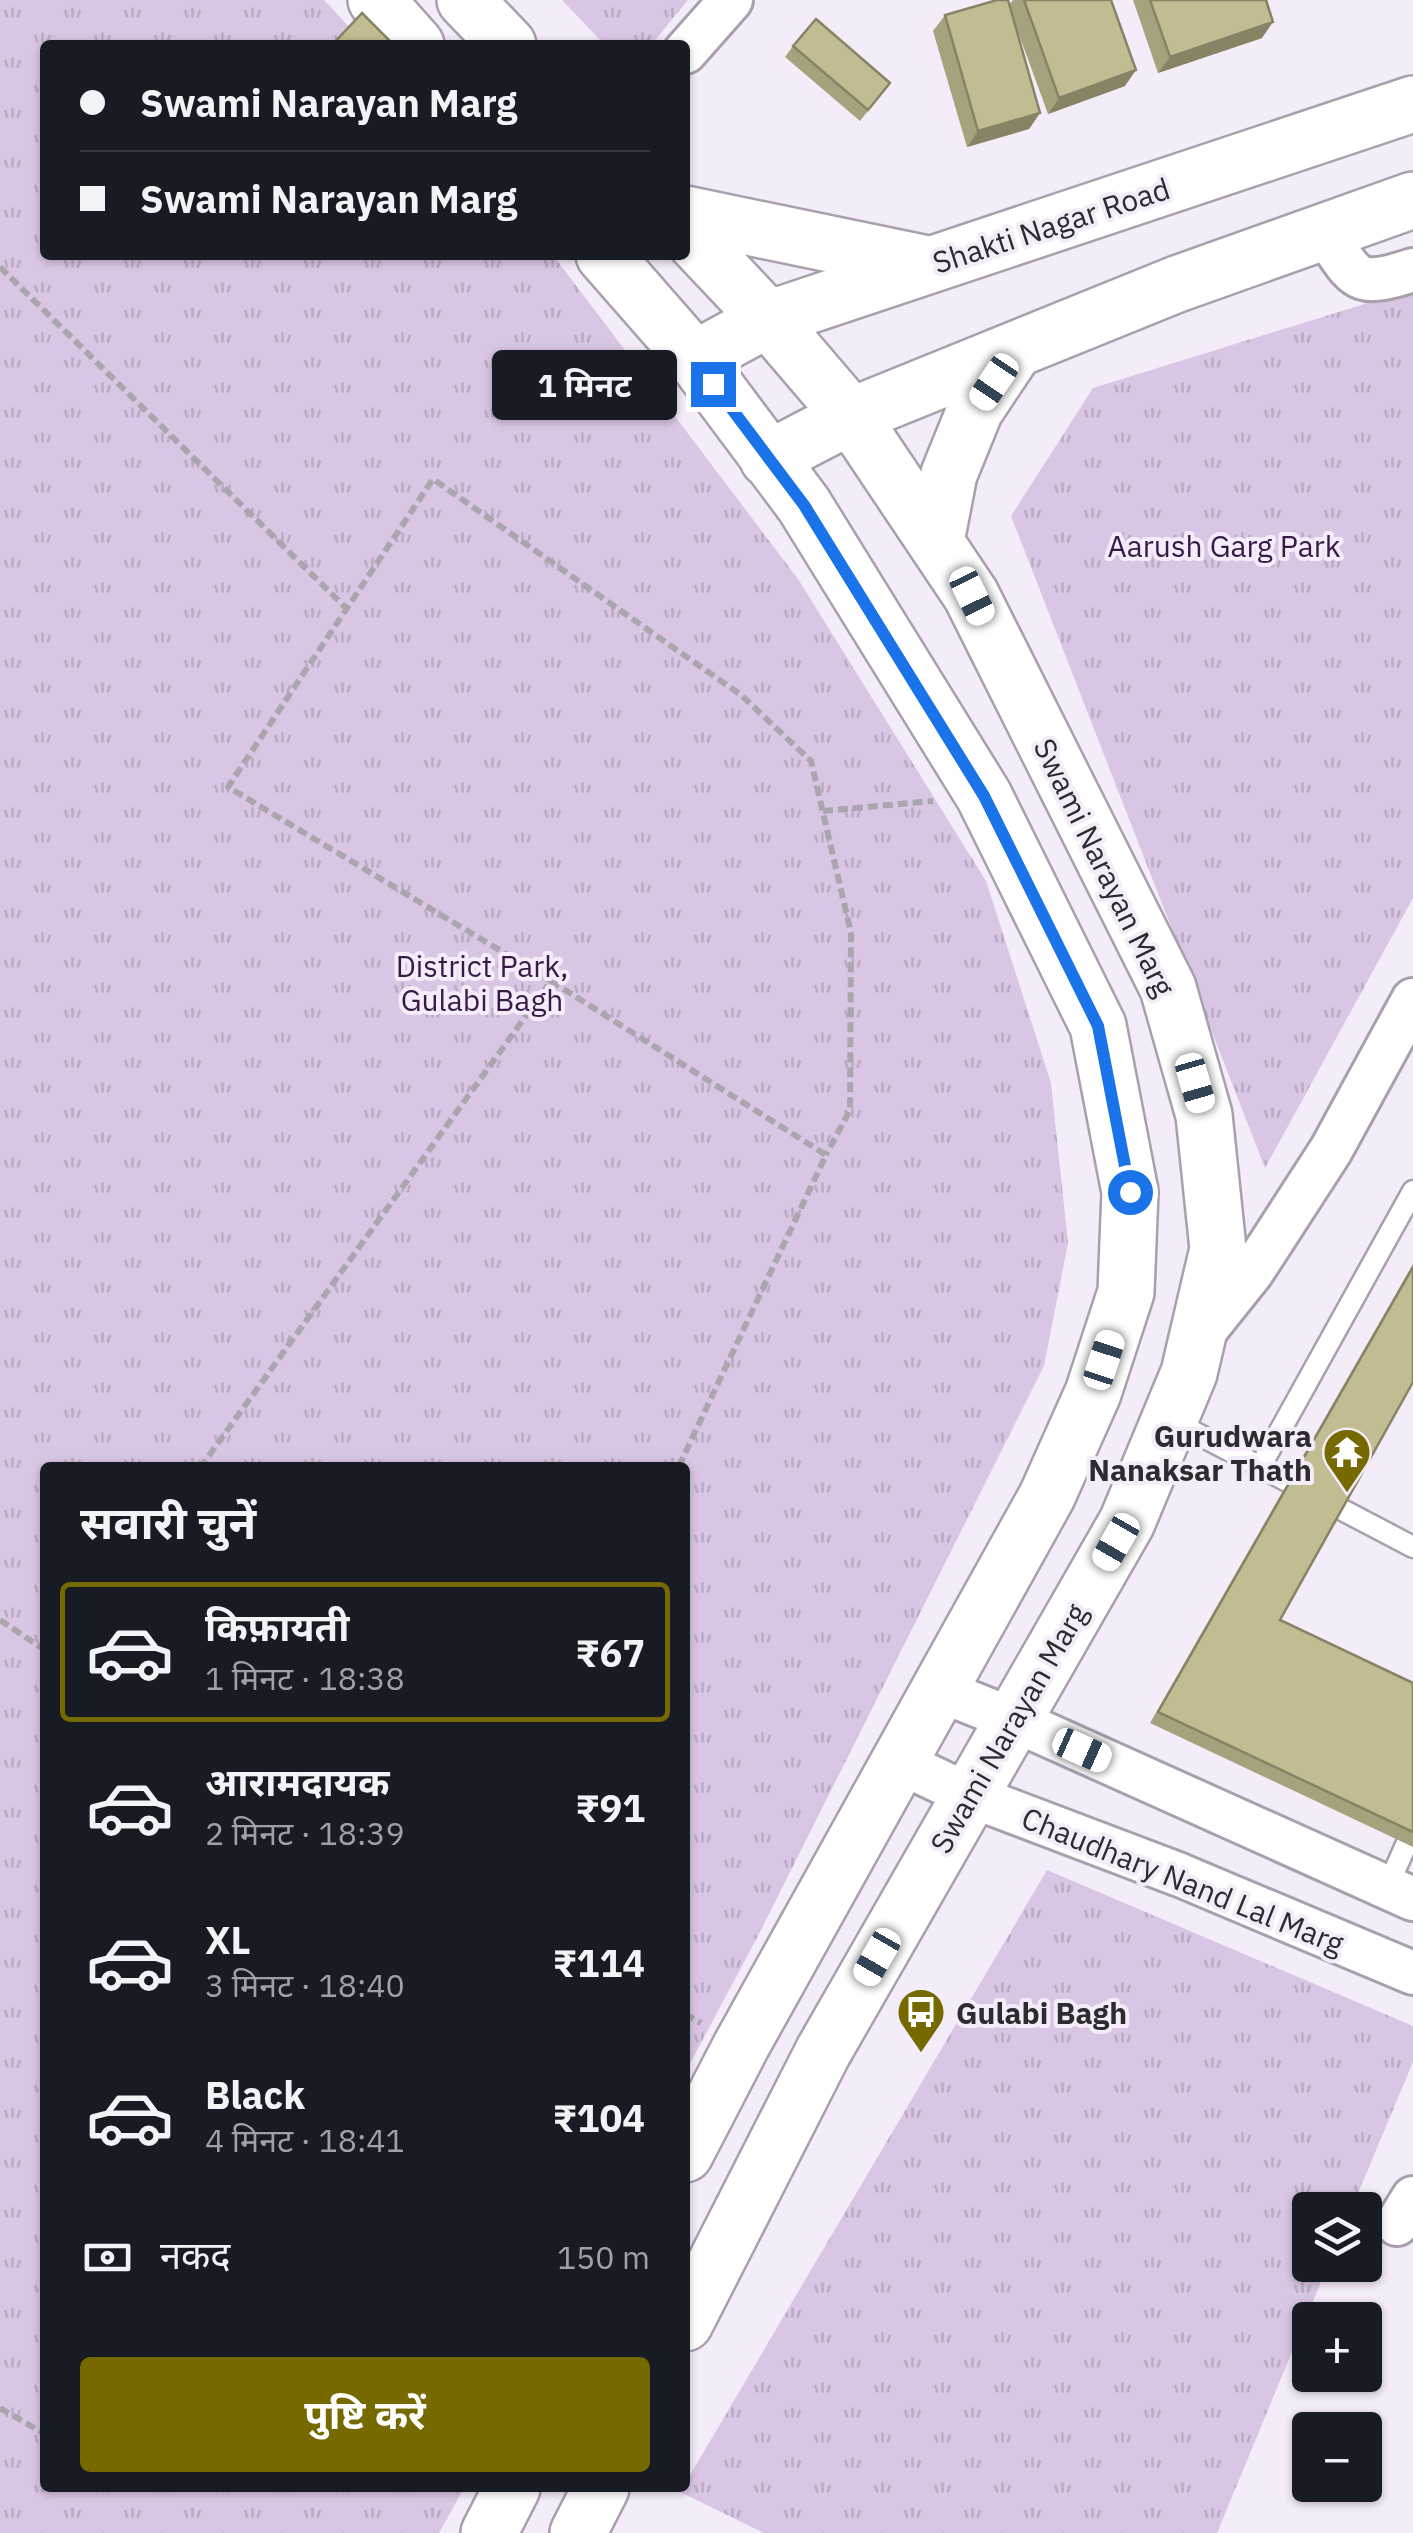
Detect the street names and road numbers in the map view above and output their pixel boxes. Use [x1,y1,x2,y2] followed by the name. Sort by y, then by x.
[927,168,1175,282] street label: Shakti Nagar Road
[1026,732,1184,1003] street label: Swami Narayan Marg
[921,1596,1096,1860] street label: Swami Narayan Marg
[1016,1797,1350,1963] street label: Chaudhary Nand Lal Marg

